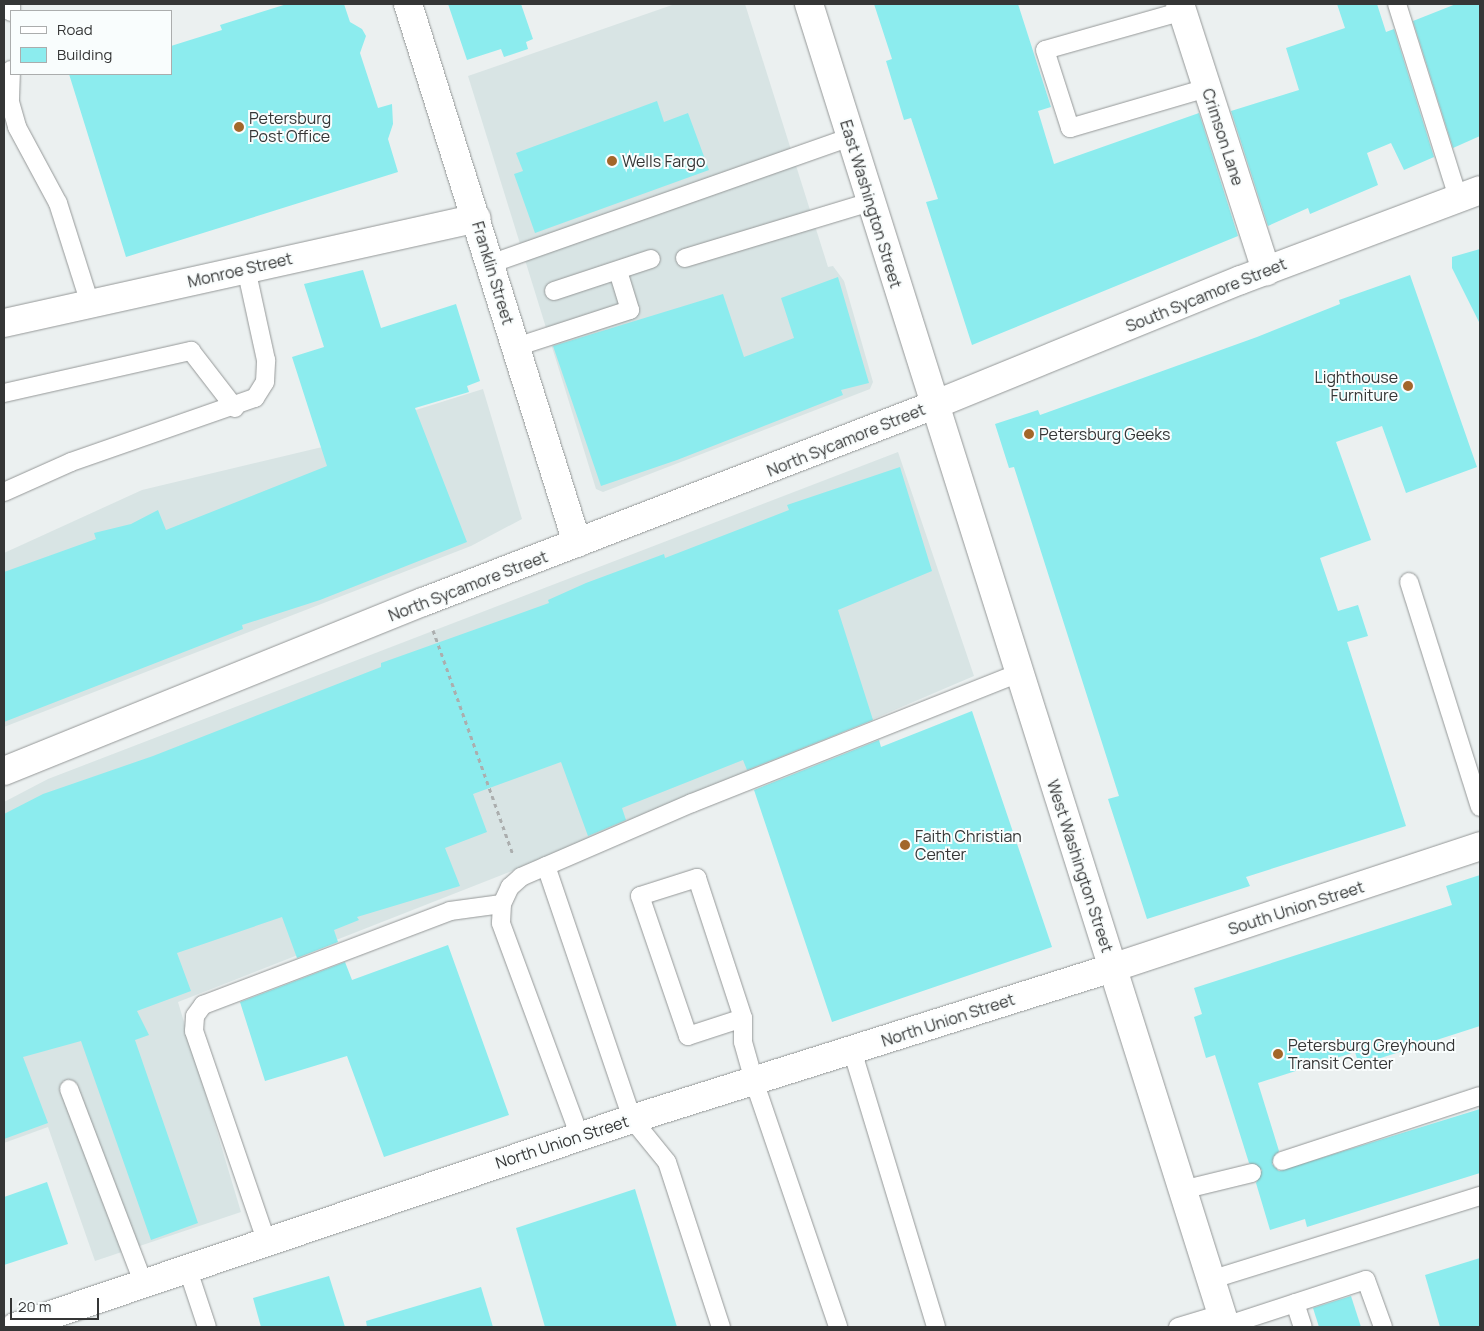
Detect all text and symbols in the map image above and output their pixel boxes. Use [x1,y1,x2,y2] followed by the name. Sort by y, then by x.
[10,10,172,75] legend
[57,19,93,40] text: Road
[57,44,112,65] text: Building
[1198,86,1248,188] street label: Crimson Lane
[249,108,331,146] place label: Petersburg Post Office
[836,118,906,290] street label: East Washington Street
[233,121,245,133] marker: Petersburg Post Office
[622,151,705,171] place label: Wells Fargo
[606,155,618,167] marker: Wells Fargo
[468,219,518,327] street label: Franklin Street
[186,249,294,291] street label: Monroe Street
[1123,254,1289,336] street label: South Sycamore Street
[1314,367,1398,405] place label: Lighthouse Furniture
[1402,380,1414,392] marker: Lighthouse Furniture
[764,399,928,481] street label: North Sycamore Street
[1039,424,1171,444] place label: Petersburg Geeks
[1023,428,1035,440] marker: Petersburg Geeks
[386,547,550,625] street label: North Sycamore Street
[1043,777,1117,955] street label: West Washington Street
[915,826,1022,864] place label: Faith Christian Center
[899,839,911,851] marker: Faith Christian Center
[1226,877,1366,939] street label: South Union Street
[879,989,1017,1051] street label: North Union Street
[1288,1035,1455,1073] place label: Petersburg Greyhound Transit Center
[1272,1048,1284,1060] marker: Petersburg Greyhound Transit Center
[493,1111,631,1173] street label: North Union Street
[12,1288,101,1320] scale bar
[18,1296,51,1317] text: 20 m

